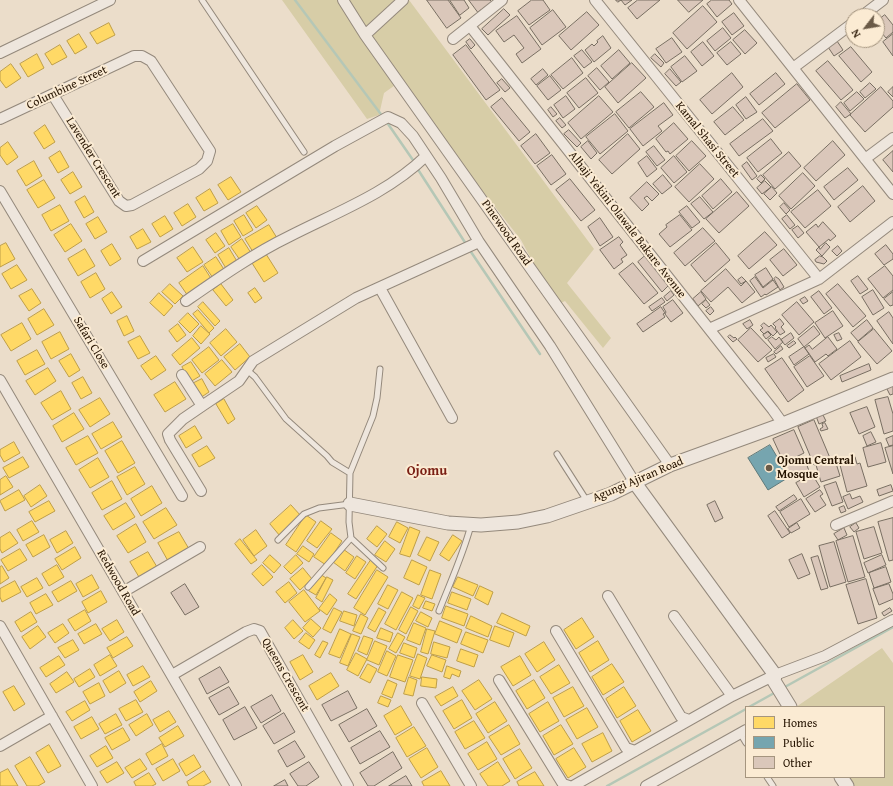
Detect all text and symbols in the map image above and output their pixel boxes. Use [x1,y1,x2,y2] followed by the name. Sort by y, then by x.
[845,8,885,48] north arrow
[847,26,864,41] text: N
[24,63,110,113] street label: Columbine Street
[672,99,742,181] street label: Kamal Shasi Street
[62,115,124,201] street label: Lavender Crescent
[565,149,689,301] street label: Alhaji Yekini Olawale Bakare Avenue
[478,197,534,269] street label: Pinewood Road
[70,314,112,372] street label: Safari Close
[590,454,686,506] street label: Agungi Ajiran Road
[777,454,854,482] place label: Ojomu Central Mosque
[407,463,447,479] district label: Ojomu
[764,463,774,473] marker: Ojomu Central Mosque
[93,547,143,619] street label: Redwood Road
[258,636,312,714] street label: Queens Crescent
[745,706,885,778] legend
[783,714,817,731] text: Homes
[783,734,814,751] text: Public
[783,754,812,771] text: Other

